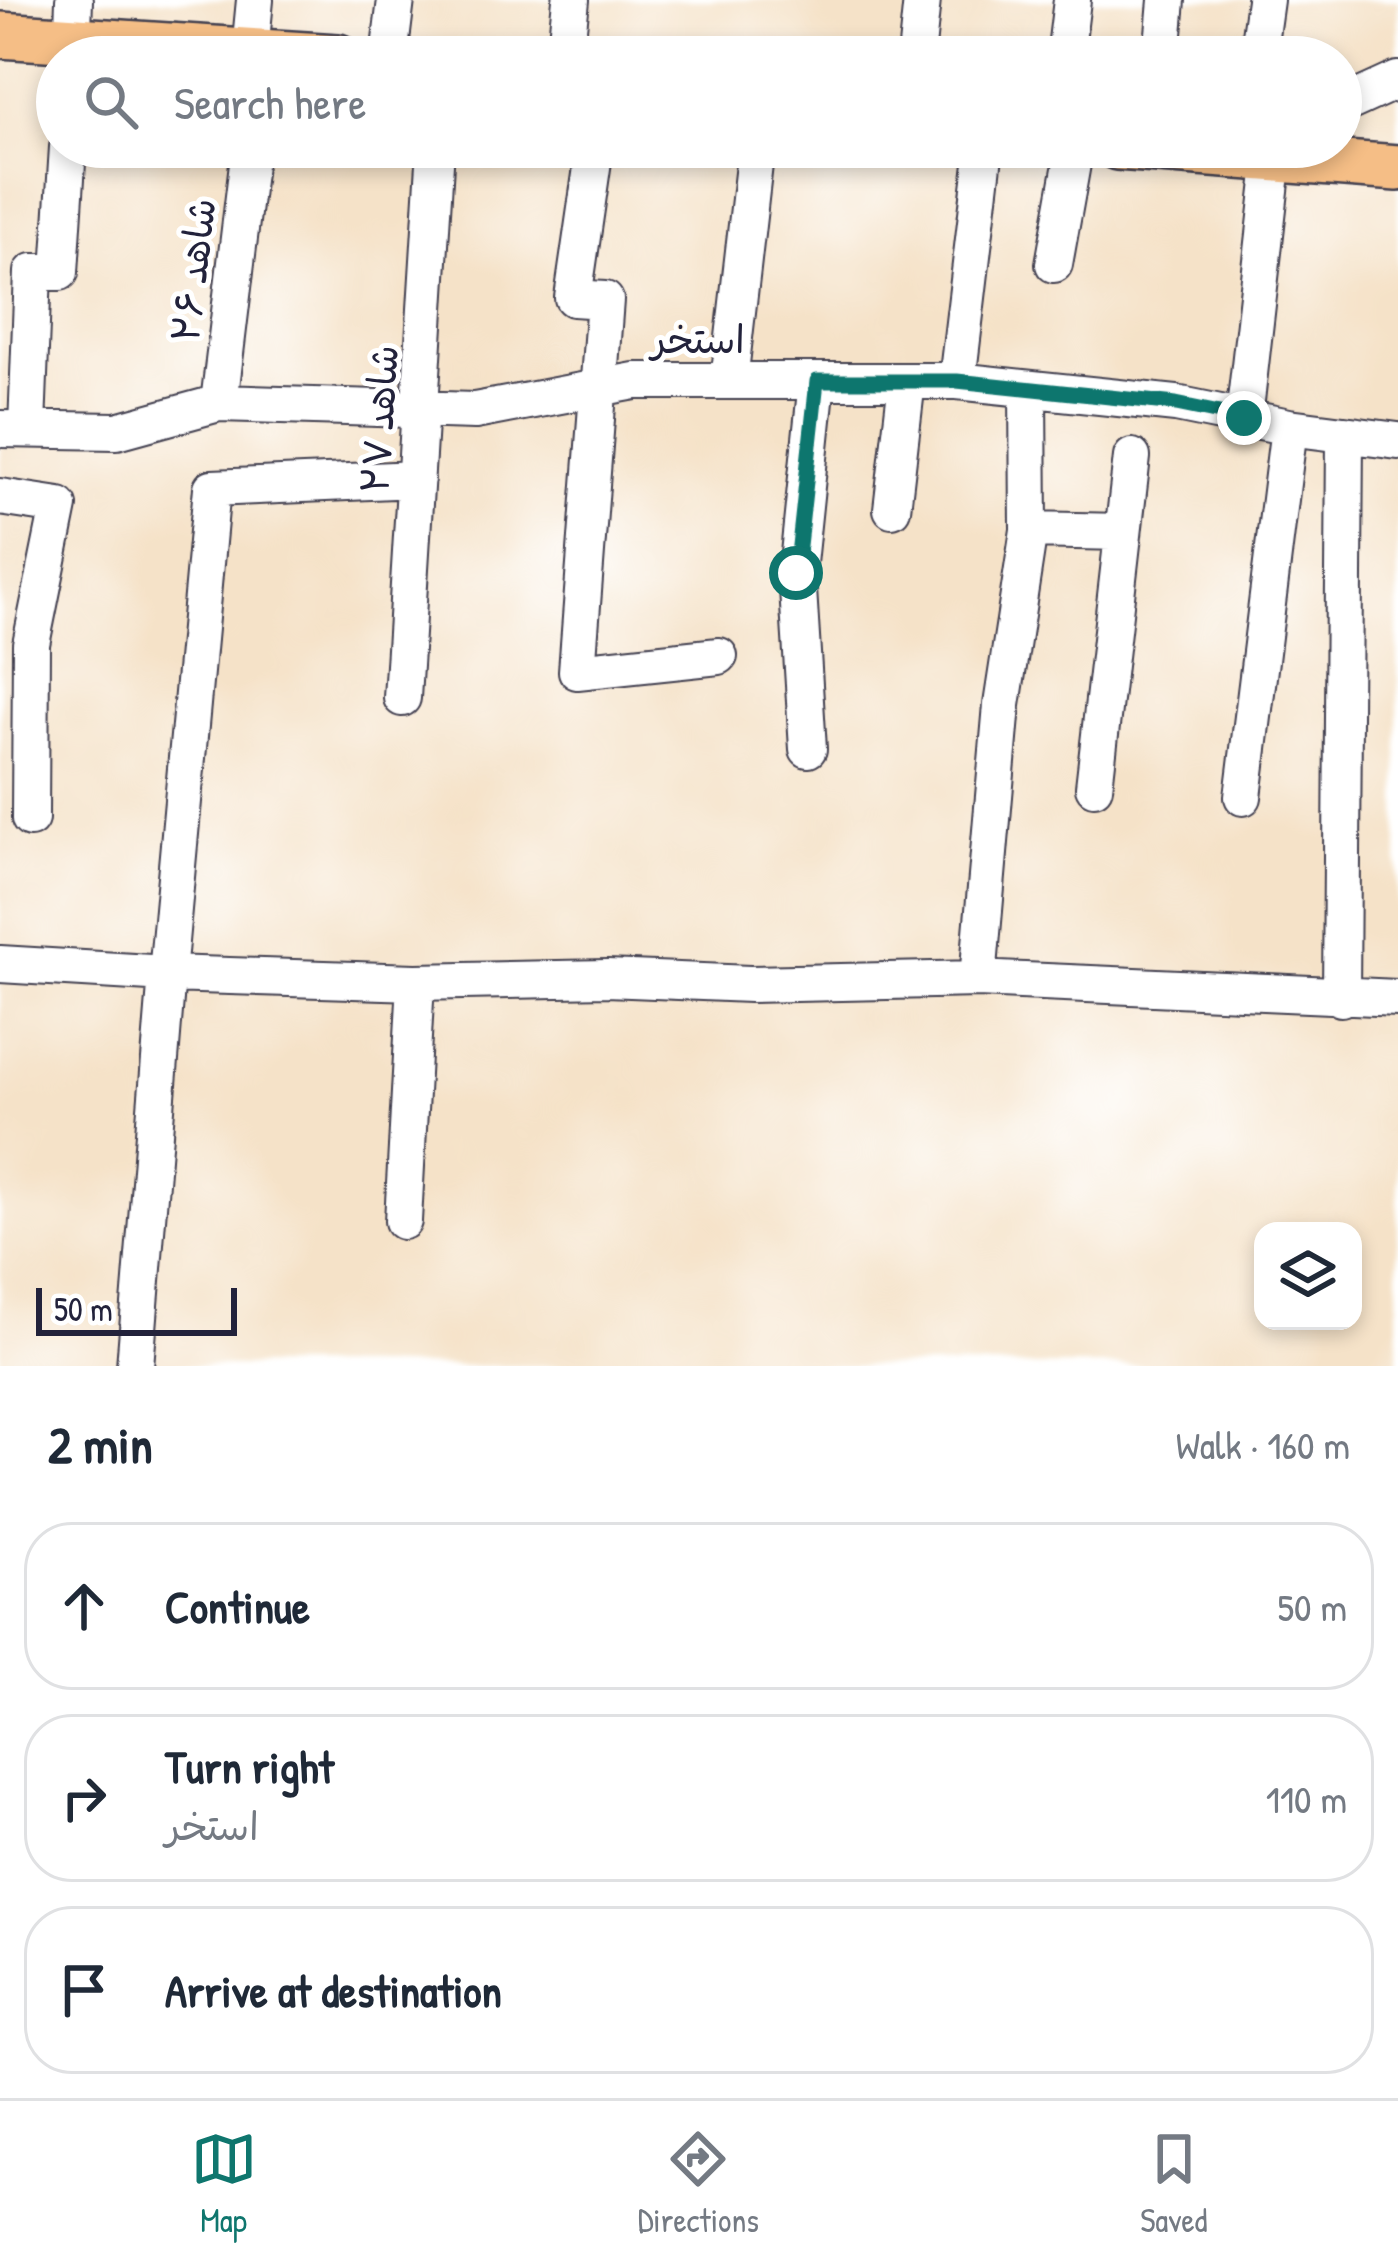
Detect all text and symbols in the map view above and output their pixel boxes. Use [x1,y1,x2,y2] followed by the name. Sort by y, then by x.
[36,36,1362,168] search box
[78,69,144,135] icon: search
[174,72,366,133] text: Search here
[157,195,228,345] street label: شاهد ۲۶
[648,312,745,365] street label: استخر
[347,343,410,495] street label: شاهد ۲۷
[1217,391,1271,445] route end
[769,546,823,600] route start
[1254,1222,1362,1330] map controls
[1254,1222,1362,1330] button: layers
[36,1282,237,1335] scale bar
[54,1287,113,1331] text: 50 m
[48,1410,153,1479] text: 2 min
[1176,1418,1350,1471] text: Walk · 160 m
[51,1573,117,1639] icon: ahead
[165,1576,310,1637] text: Continue
[1278,1580,1347,1633] text: 50 m
[165,1736,334,1797] text: Turn right
[51,1765,117,1831] icon: right
[1266,1772,1347,1825] text: 110 m
[165,1799,259,1852] text: استخر
[51,1957,117,2023] icon: arrive
[165,1960,502,2021] text: Arrive at destination
[191,2126,257,2242] tab: Map
[638,2126,759,2242] tab: Directions
[1140,2126,1207,2242] tab: Saved

